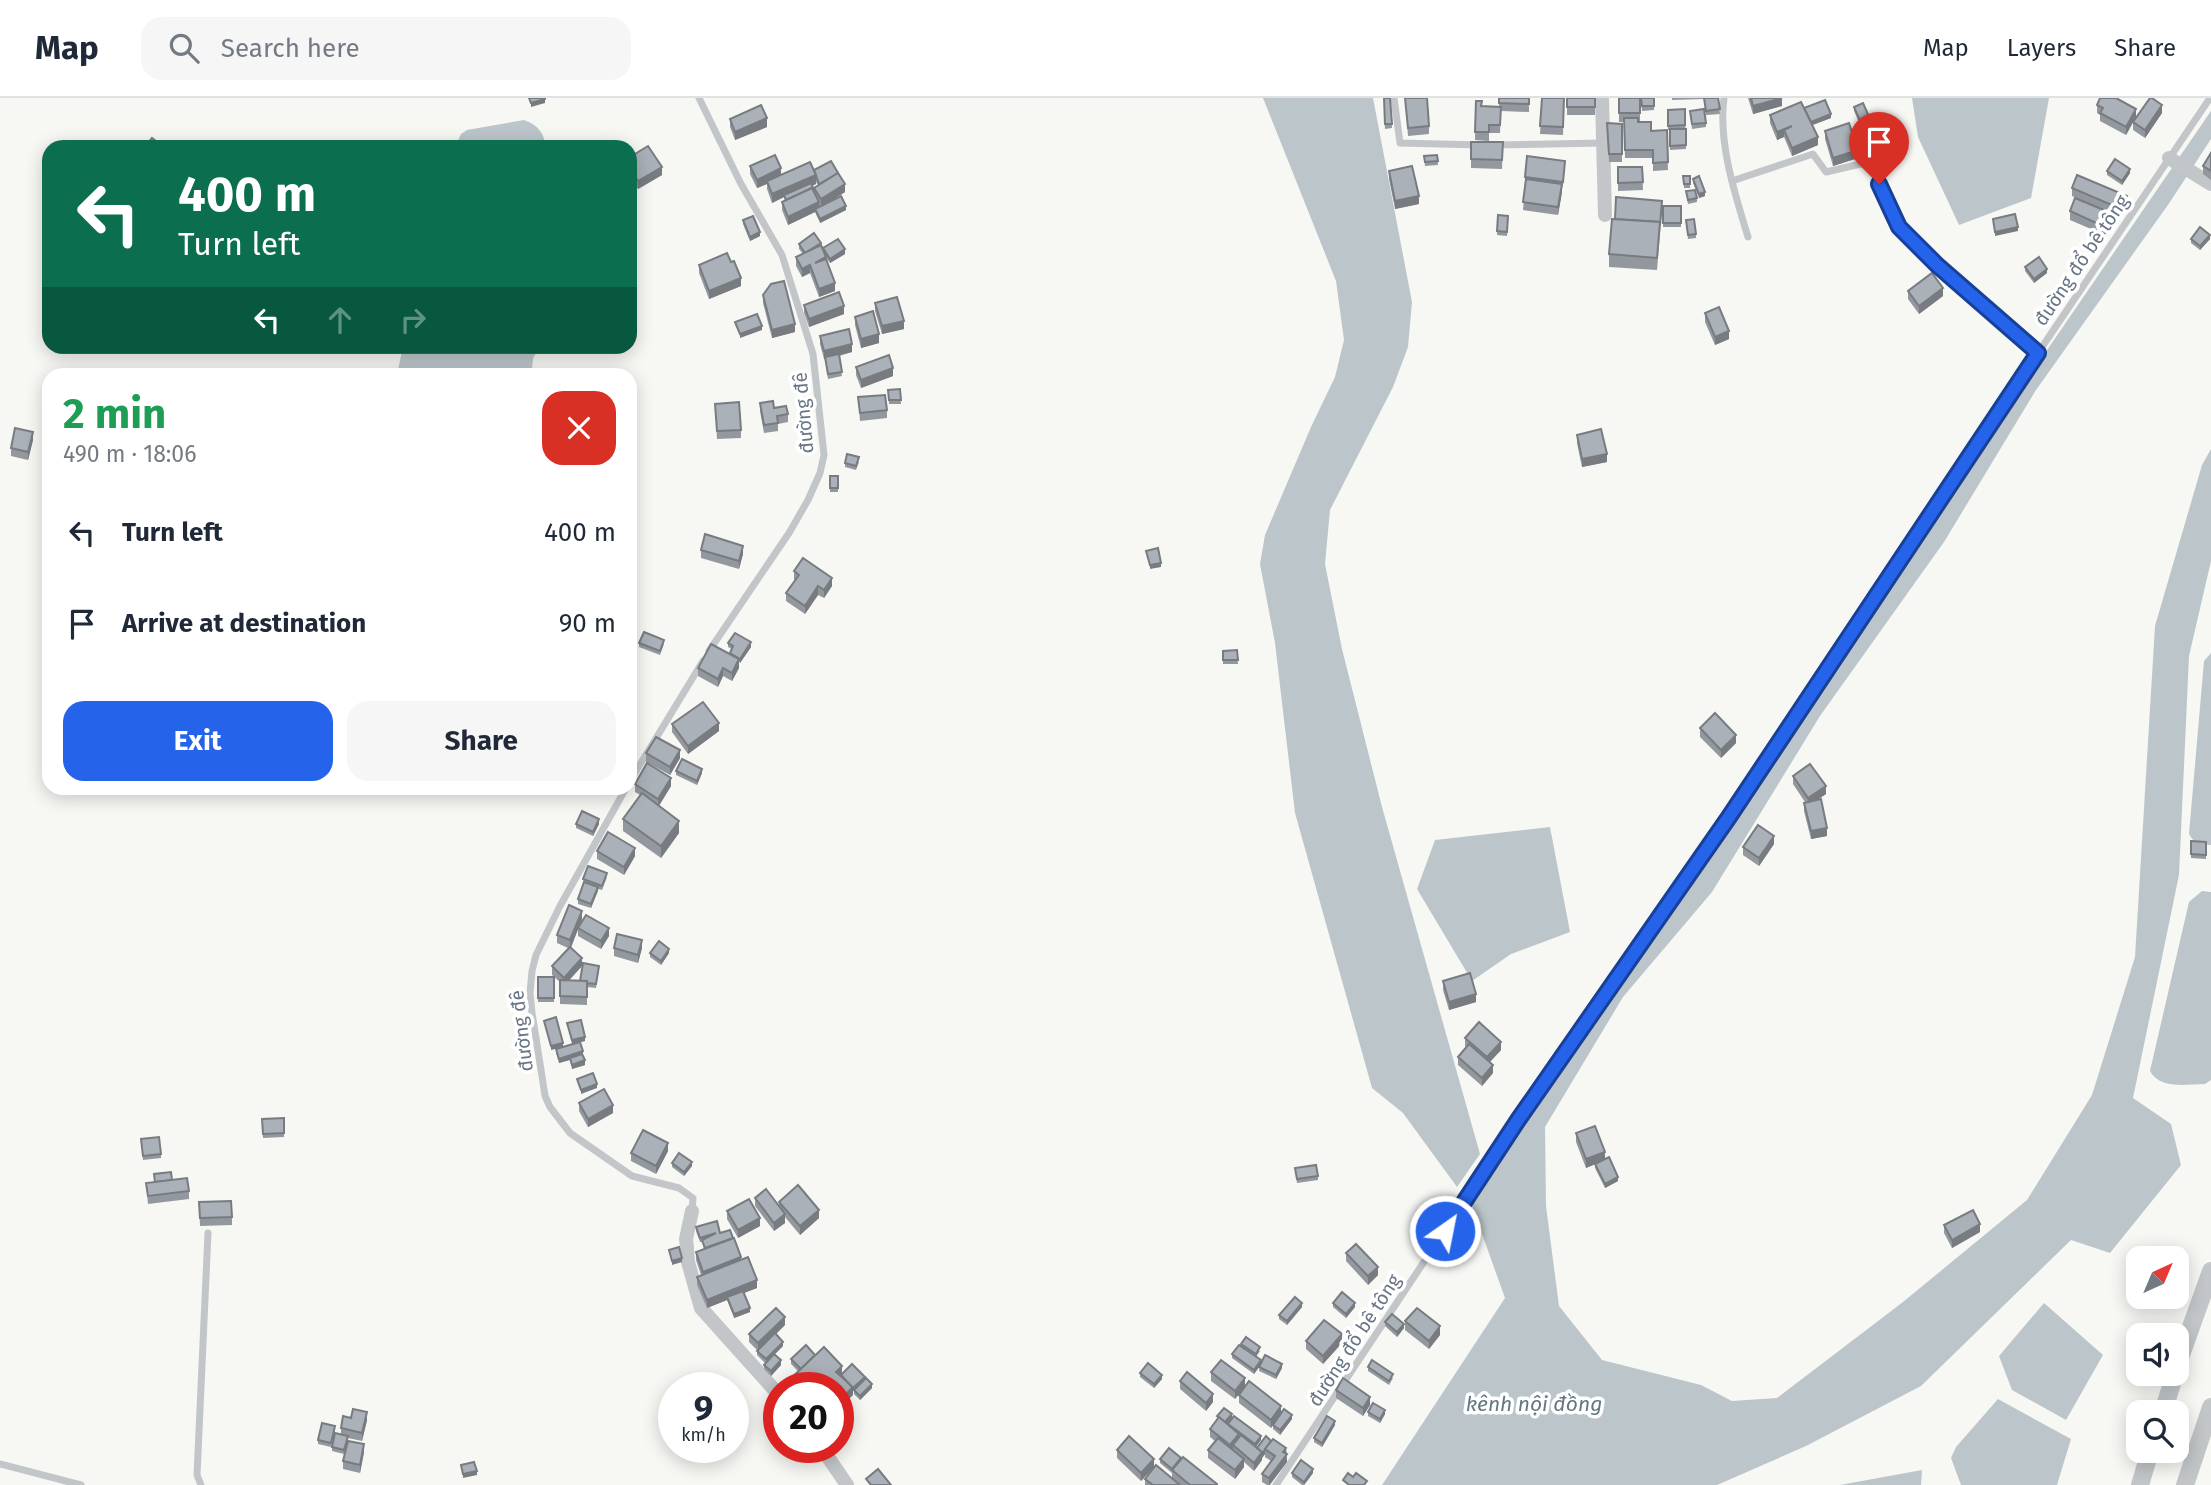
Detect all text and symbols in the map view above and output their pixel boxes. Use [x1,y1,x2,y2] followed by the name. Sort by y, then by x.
[141,17,631,80] search box
[35,28,99,68] text: Map
[165,29,203,67] icon: search
[221,33,360,64] text: Search here
[1923,34,1969,62] text: Map
[2007,34,2076,62] text: Layers
[2114,34,2176,62] text: Share
[1849,112,1909,184] pin
[1860,123,1898,161] icon: arrive
[178,165,316,224] text: 400 m
[63,168,154,259] icon: left
[2029,190,2134,330] street label: đường đổ bê tông
[178,225,300,263] text: Turn left
[248,301,286,339] icon: left
[321,301,359,339] icon: ahead
[394,301,432,339] icon: right
[788,371,819,455] street label: đường đê
[63,389,166,439] text: 2 min
[542,391,616,465] button: close
[63,440,196,468] text: 490 m · 18:06
[63,514,101,552] icon: left
[122,517,223,548] text: Turn left
[544,517,616,548] text: 400 m
[63,605,101,643] icon: arrive
[122,608,366,639] text: Arrive at destination
[559,608,616,639] text: 90 m
[63,701,333,781] button: Exit
[347,701,616,781] button: Share
[505,989,538,1073] street label: đường đê
[1408,1194,1482,1268] position arrow
[2126,1246,2189,1309] north arrow
[2126,1246,2189,1463] map controls
[1303,1270,1406,1411] street label: đường đổ bê tông
[2126,1323,2189,1386] button: sound
[763,1372,854,1463] speed limit sign: 20
[694,1387,713,1429] text: 9
[1466,1391,1602,1417] water label: kênh nội đồng
[2126,1400,2189,1463] button: search
[681,1424,726,1446] text: km/h

